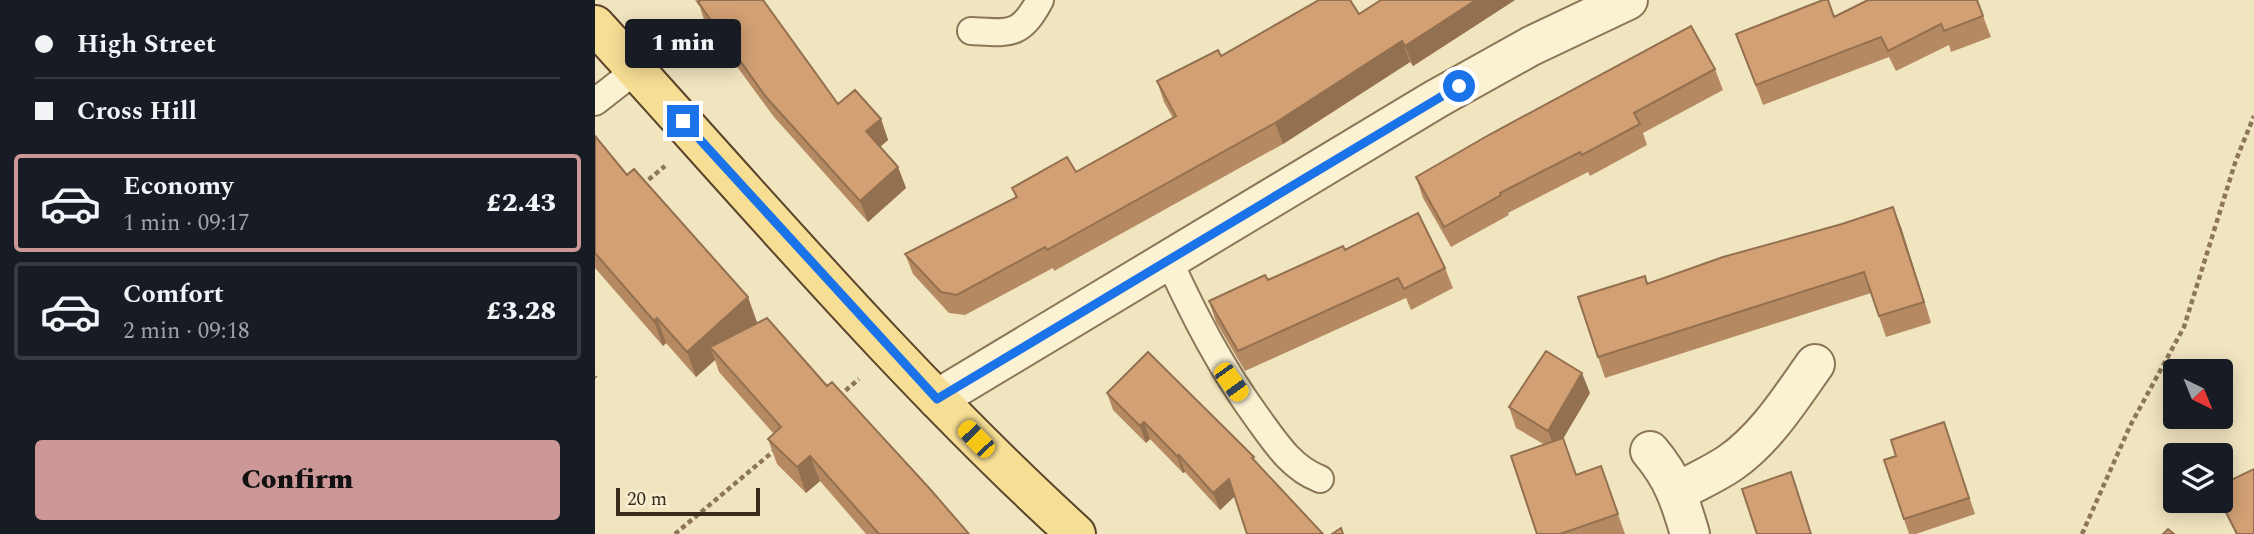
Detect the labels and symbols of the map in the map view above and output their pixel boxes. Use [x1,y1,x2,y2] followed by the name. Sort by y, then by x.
[625,19,741,68] callout: 1 min
[1443,70,1475,102] route start
[667,105,699,137] route end
[1211,359,1252,405] car
[2163,359,2233,429] north arrow
[954,417,999,461] car
[616,485,759,517] scale bar

